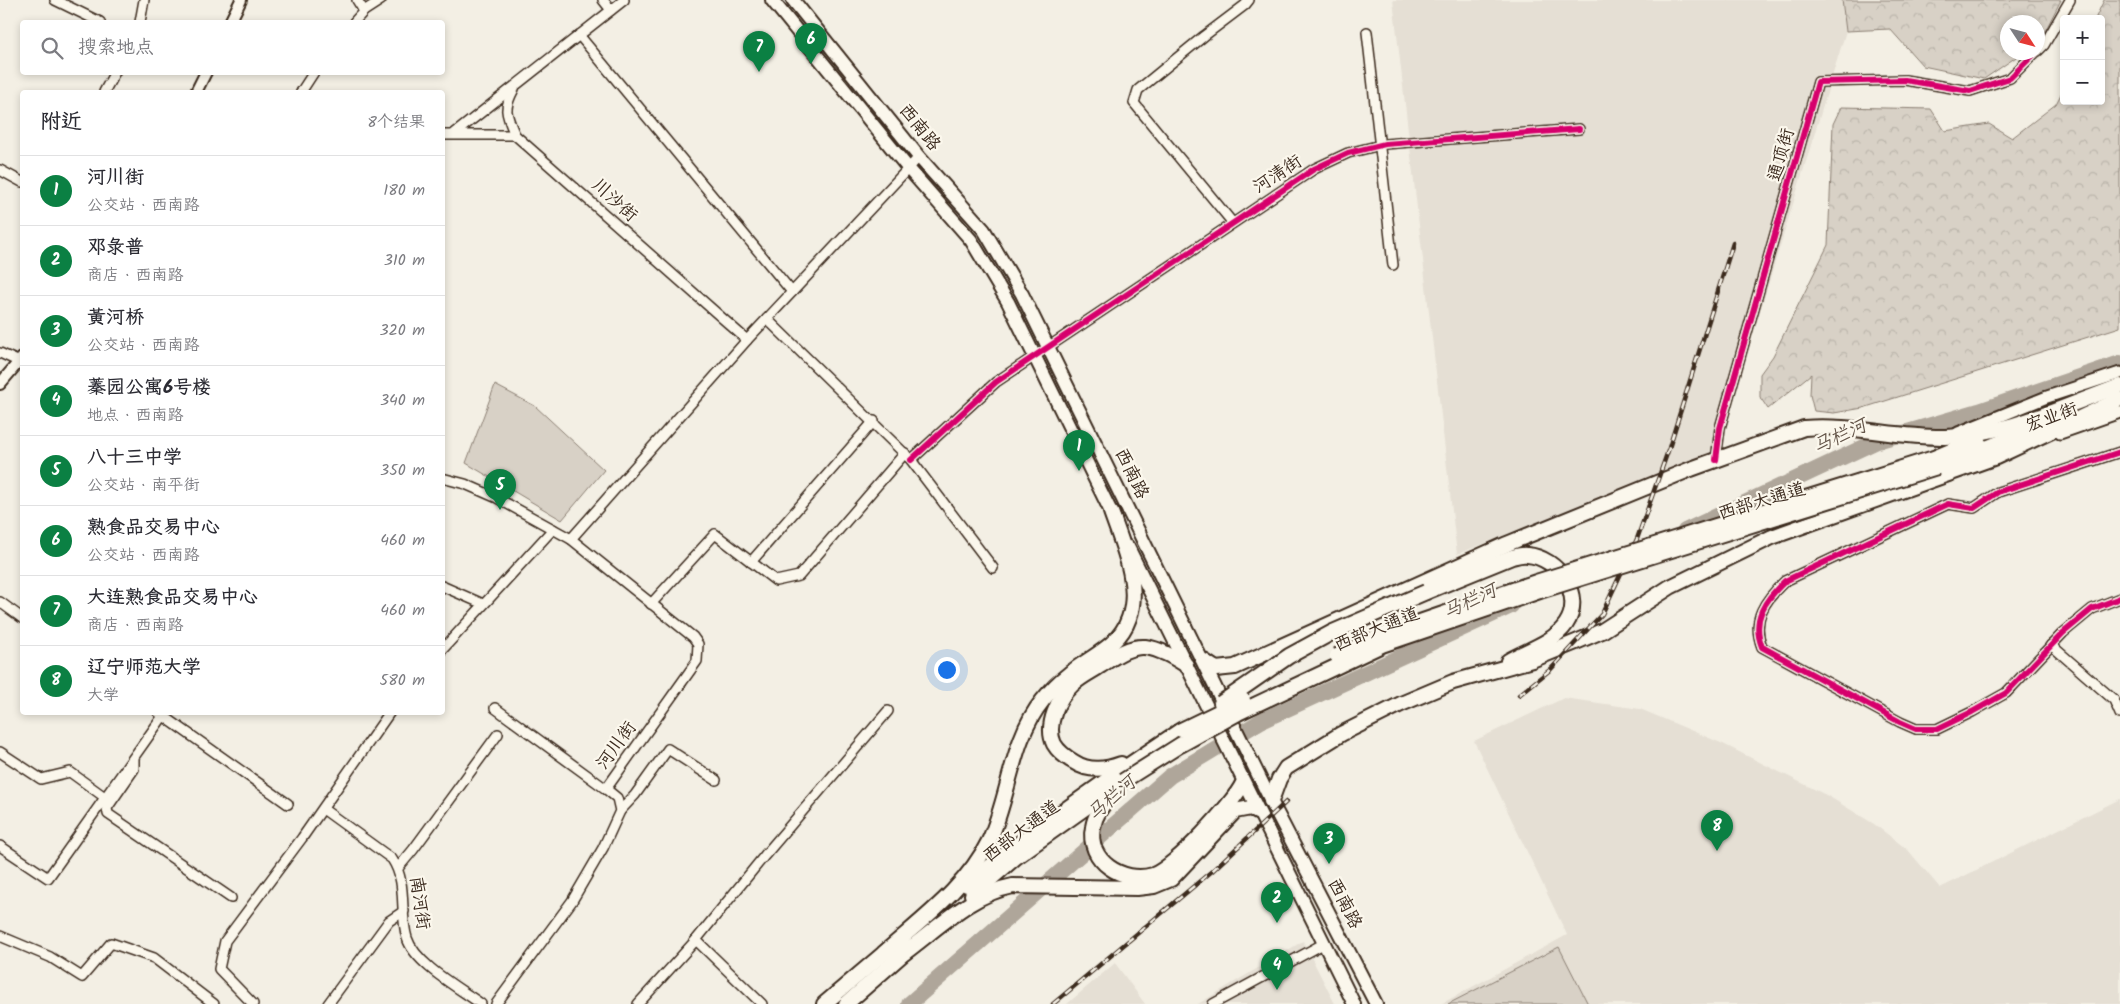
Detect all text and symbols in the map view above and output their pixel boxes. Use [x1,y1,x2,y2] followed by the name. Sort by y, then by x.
[2000,15,2045,60] north arrow
[2060,15,2105,105] map controls
[2060,15,2105,60] button: +
[20,20,445,75] search box
[795,23,827,64] pin: 6
[743,31,775,72] pin: 7
[78,33,154,63] text: 搜索地点
[38,34,66,62] icon: search
[2060,60,2105,105] button: −
[891,98,947,158] street label: 西南路
[40,106,82,139] text: 附近
[367,110,425,135] text: 8个结果
[1761,125,1803,185] street label: 通顶街
[1247,148,1309,202] street label: 河清街
[87,163,144,193] text: 河川街
[584,172,644,230] street label: 川沙街
[54,178,58,203] text: 1
[383,178,425,203] text: 180 m
[87,193,200,218] text: 公交站 · 西南路
[87,233,144,263] text: 邓录普
[51,248,61,273] text: 2
[384,248,425,273] text: 310 m
[87,263,184,288] text: 商店 · 西南路
[87,303,144,333] text: 黄河桥
[52,318,60,343] text: 3
[379,318,425,343] text: 320 m
[87,333,200,358] text: 公交站 · 西南路
[87,373,211,403] text: 蓁园公寓6号楼
[52,388,60,413] text: 4
[380,388,425,413] text: 340 m
[2022,395,2082,441] street label: 宏业街
[87,403,184,428] text: 地点 · 西南路
[1808,410,1875,463] water label: 马栏河
[1063,430,1095,471] pin: 1
[87,443,182,473] text: 八十三中学
[1106,443,1156,505] street label: 西南路
[52,458,60,483] text: 5
[380,458,425,483] text: 350 m
[484,469,516,510] pin: 5
[87,473,200,498] text: 公交站 · 南平街
[1715,475,1809,529] street label: 西部大通道
[87,513,220,543] text: 熟食品交易中心
[52,528,60,553] text: 6
[380,528,425,553] text: 460 m
[87,543,200,568] text: 公交站 · 西南路
[1438,575,1505,628] water label: 马栏河
[87,583,258,613] text: 大连熟食品交易中心
[52,598,60,623] text: 7
[380,598,425,623] text: 460 m
[1330,600,1424,660] street label: 西部大通道
[87,613,184,638] text: 商店 · 西南路
[87,653,201,683] text: 辽宁师范大学
[934,657,960,683] your location
[51,668,61,693] text: 8
[380,668,425,693] text: 580 m
[87,683,119,708] text: 大学
[589,716,645,776] street label: 河川街
[1081,767,1146,829] water label: 马栏河
[977,793,1067,871] street label: 西部大通道
[1701,810,1733,851] pin: 8
[1313,823,1345,864] pin: 3
[1319,873,1369,935] street label: 西南路
[401,874,437,932] street label: 南河街
[1261,882,1293,923] pin: 2
[1261,949,1293,990] pin: 4

